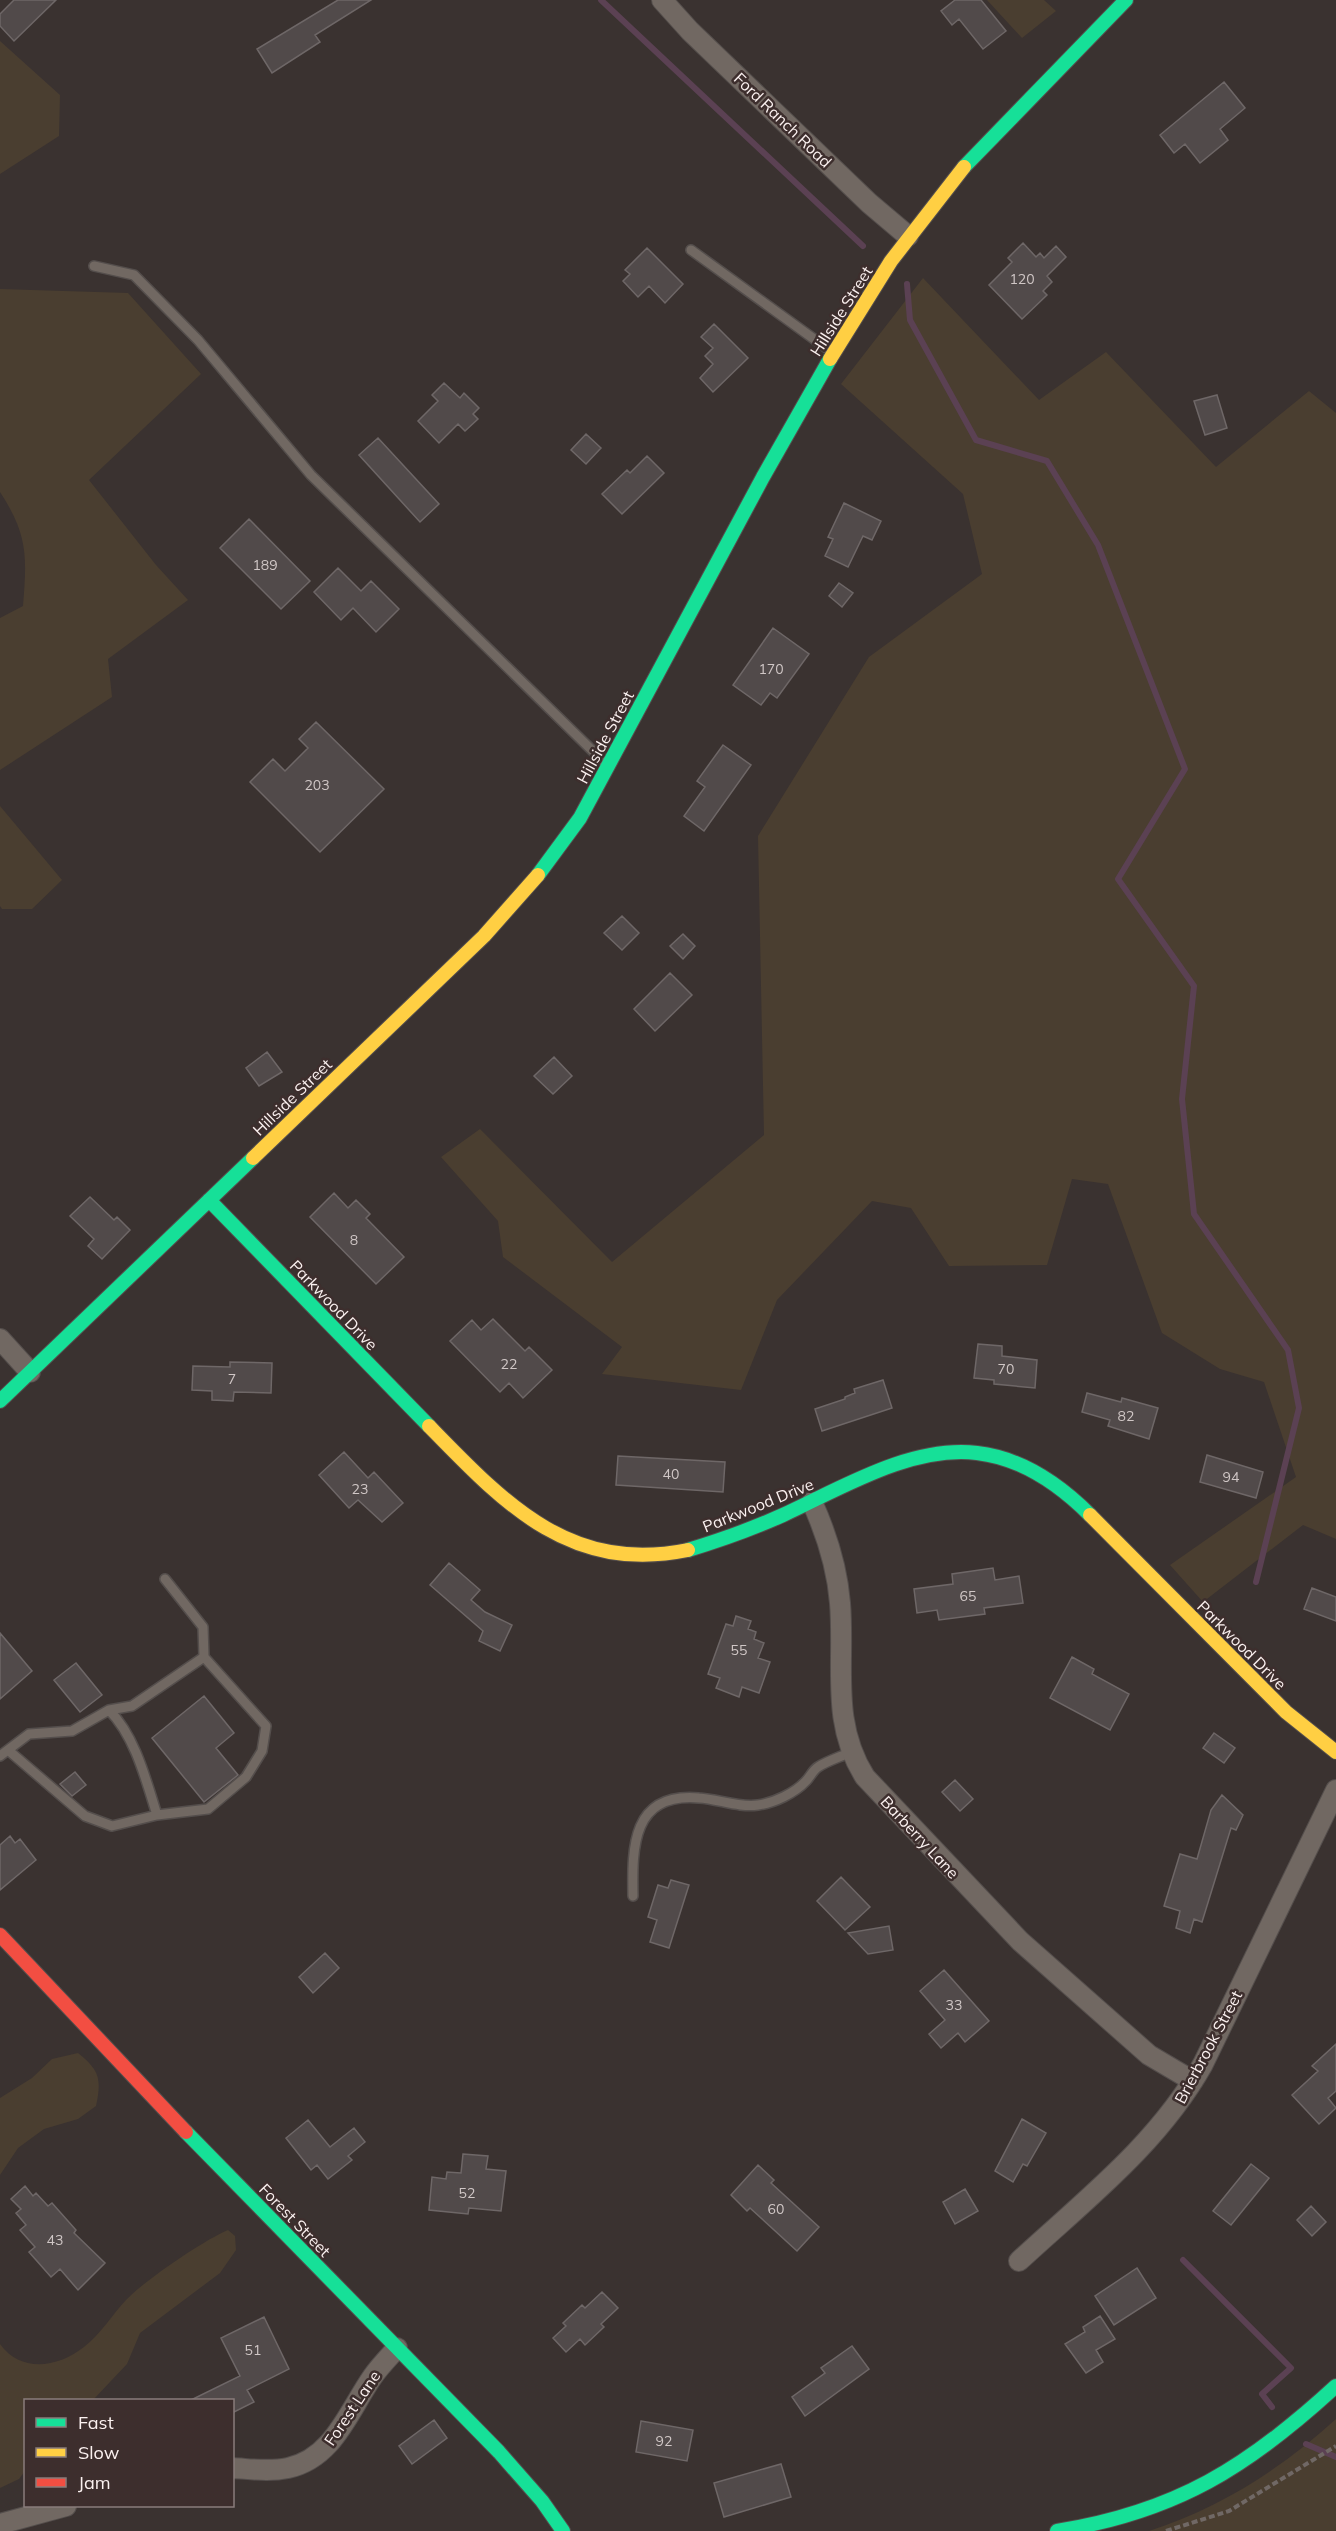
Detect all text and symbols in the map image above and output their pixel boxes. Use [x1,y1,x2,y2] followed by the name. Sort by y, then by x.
[730,68,836,172] street label: Ford Ranch Road
[805,262,877,360] street label: Hillside Street
[1009,270,1035,288] house number: 120
[252,556,278,574] house number: 189
[758,660,784,678] house number: 170
[572,687,638,787] street label: Hillside Street
[304,776,330,794] house number: 203
[248,1054,336,1140] street label: Hillside Street
[350,1231,358,1249] house number: 8
[286,1256,382,1354] street label: Parkwood Drive
[501,1355,517,1373] house number: 22
[998,1360,1014,1378] house number: 70
[228,1370,236,1388] house number: 7
[1118,1407,1134,1425] house number: 82
[663,1465,679,1483] house number: 40
[1223,1468,1240,1486] house number: 94
[700,1474,816,1536] street label: Parkwood Drive
[352,1480,368,1498] house number: 23
[960,1587,976,1605] house number: 65
[1193,1596,1291,1694] street label: Parkwood Drive
[731,1641,747,1659] house number: 55
[877,1792,963,1882] street label: Barberry Lane
[1170,1987,1246,2107] street label: Brierbrook Street
[946,1996,962,2014] house number: 33
[255,2179,335,2261] street label: Forest Street
[459,2184,475,2202] house number: 52
[768,2200,784,2218] house number: 60
[47,2231,63,2249] house number: 43
[245,2341,261,2359] house number: 51
[320,2367,384,2449] street label: Forest Lane
[24,2399,234,2507] legend
[78,2411,114,2434] text: Fast
[656,2432,672,2450] house number: 92
[78,2441,120,2464] text: Slow
[78,2471,111,2494] text: Jam

